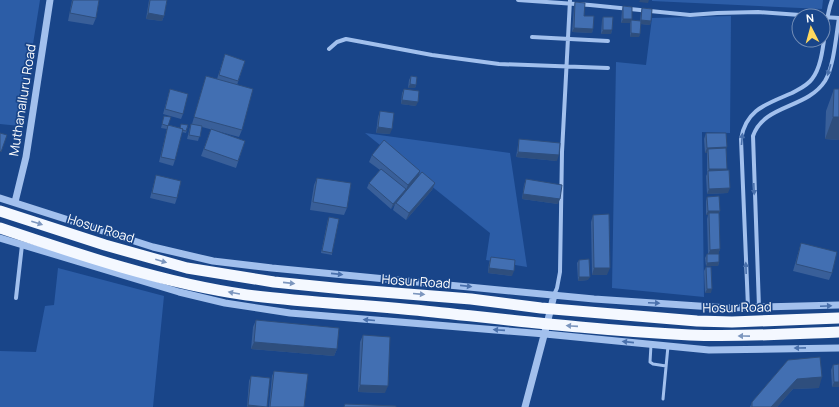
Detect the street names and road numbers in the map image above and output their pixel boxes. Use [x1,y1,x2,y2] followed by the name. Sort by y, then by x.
[4,43,40,157] street label: Muthanalluru Road
[65,209,137,247] street label: Hosur Road
[381,270,451,292] street label: Hosur Road
[702,297,772,317] street label: Hosur Road

